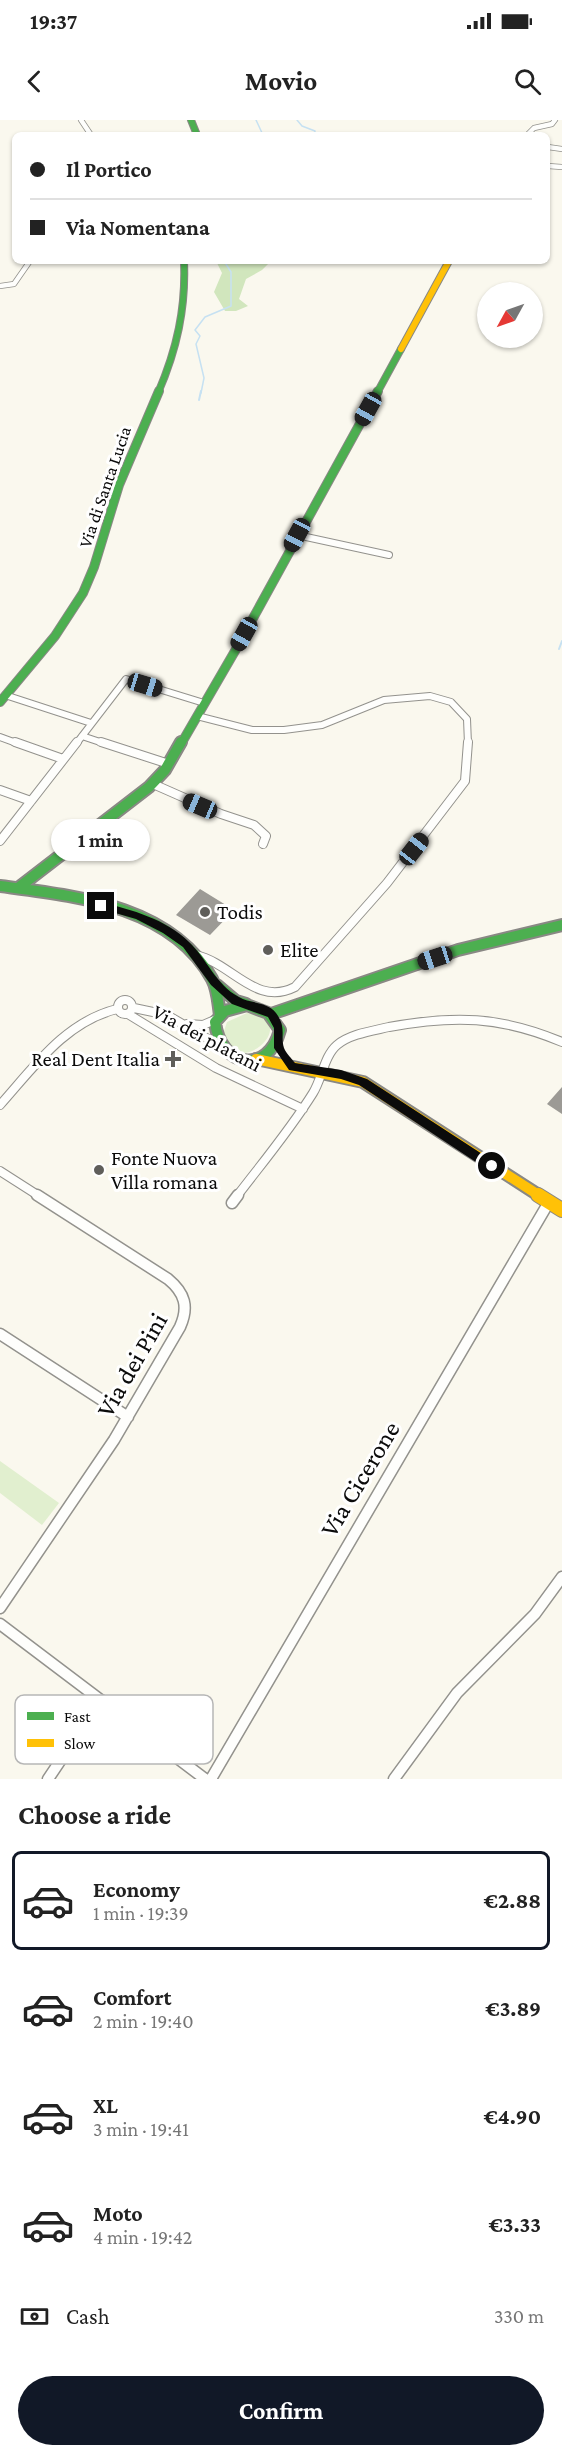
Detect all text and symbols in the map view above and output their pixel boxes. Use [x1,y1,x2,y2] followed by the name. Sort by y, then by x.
[30,9,77,34] text: 19:37
[18,65,51,98] icon: back
[511,65,544,98] icon: search
[245,66,317,96] text: Movio
[66,157,152,182] text: Il Portico
[66,215,210,240] text: Via Nomentana
[477,282,543,348] north arrow
[477,282,543,348] map controls
[351,389,385,429] car
[75,424,135,550] street label: Via di Santa Lucia
[281,515,313,555] car
[227,614,261,654] car
[125,671,165,699] car
[180,791,220,821] car
[51,819,150,861] callout: 1 min
[78,829,123,851] text: 1 min
[396,829,432,869] car
[87,892,114,919] route end
[217,900,263,924] place label: Todis
[198,905,212,919] marker: Todis
[280,938,318,962] place label: Elite
[261,943,275,957] marker: Elite
[415,944,455,972] car
[148,999,266,1077] street label: Via dei platani
[31,1047,160,1071] place label: Real Dent Italia
[164,1050,182,1068] marker: Real Dent Italia
[111,1146,218,1194] place label: Fonte Nuova Villa romana
[478,1152,505,1179] route start
[92,1163,106,1177] marker: Fonte Nuova Villa romana
[91,1308,174,1422] street label: Via dei Pini
[314,1416,406,1542] street label: Via Cicerone
[15,1695,213,1764] legend
[64,1708,91,1725] text: Fast
[64,1735,96,1752] text: Slow
[18,1800,171,1830] text: Choose a ride
[21,1874,75,1928] icon: car
[93,1877,180,1902] text: Economy
[484,1888,541,1913] text: €2.88
[93,1902,189,1924] text: 1 min · 19:39
[21,1982,75,2036] icon: car
[93,1985,171,2010] text: Comfort
[485,1996,541,2021] text: €3.89
[93,2010,194,2032] text: 2 min · 19:40
[21,2090,75,2144] icon: car
[93,2093,118,2118] text: XL
[484,2104,541,2129] text: €4.90
[93,2118,189,2140] text: 3 min · 19:41
[21,2198,75,2252] icon: car
[93,2201,143,2226] text: Moto
[488,2212,541,2237] text: €3.33
[93,2226,192,2248] text: 4 min · 19:42
[18,2300,51,2333] icon: cash
[66,2304,110,2329] text: Cash
[494,2305,544,2327] text: 330 m
[18,2376,544,2445] button: Confirm

